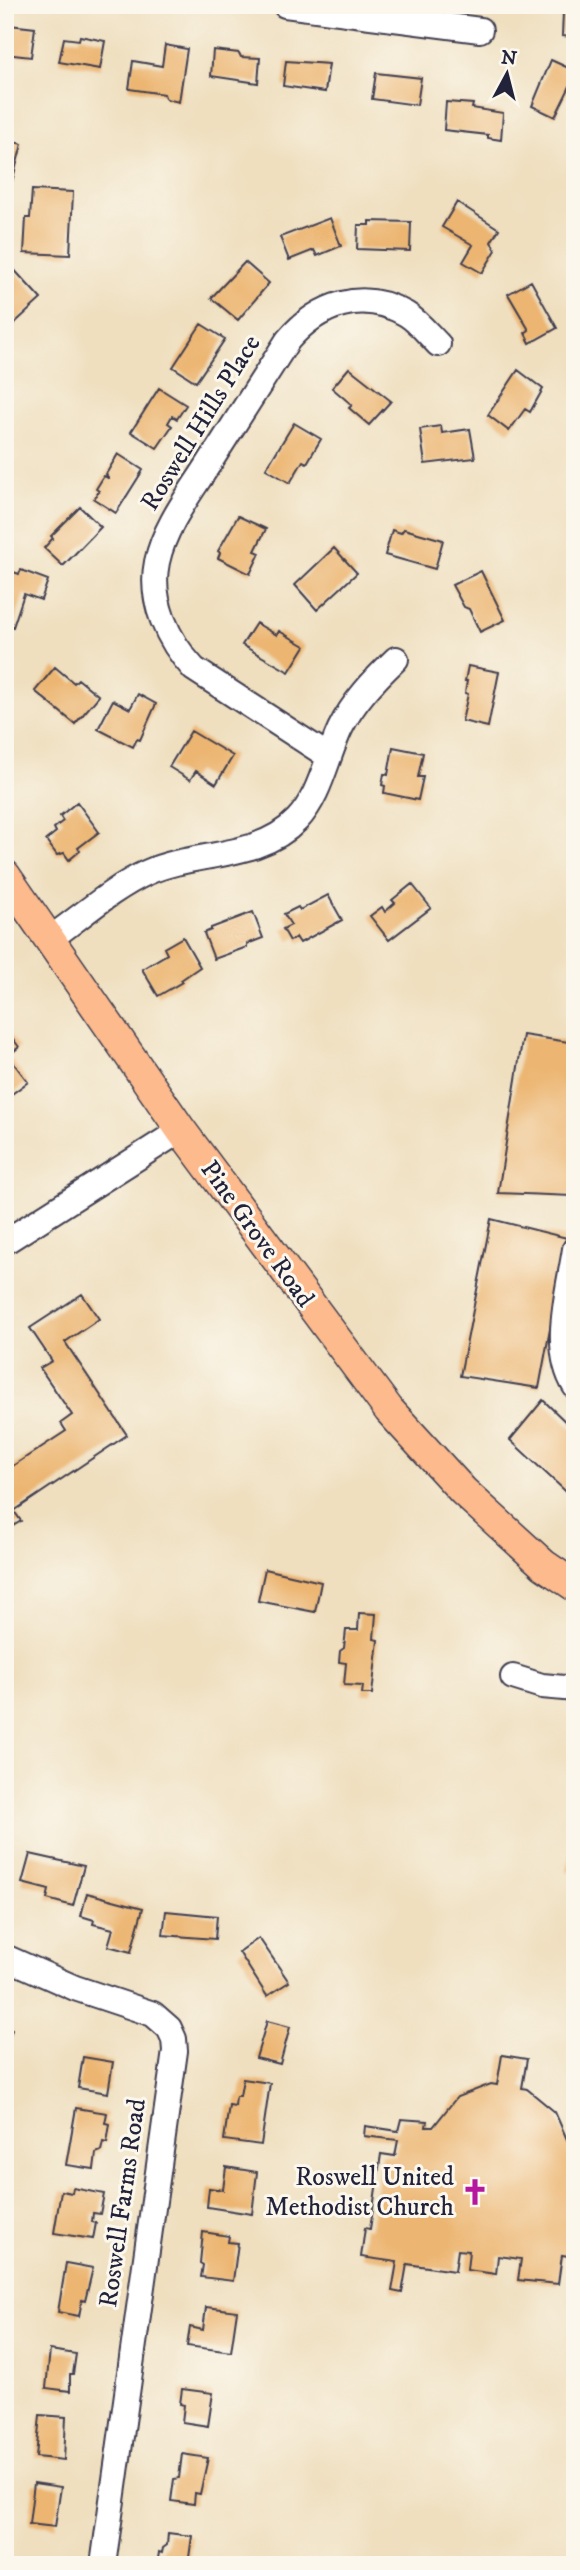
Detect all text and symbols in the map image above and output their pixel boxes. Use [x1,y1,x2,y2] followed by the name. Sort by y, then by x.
[472,38,542,108] north arrow
[500,46,518,71] text: N
[134,329,268,517] street label: Roswell Hills Place
[193,1154,321,1314] street label: Pine Grove Road
[92,2096,154,2310] street label: Roswell Farms Road
[265,2161,454,2224] place label: Roswell United Methodist Church
[460,2177,490,2207] church icon: Roswell United Methodist Church

